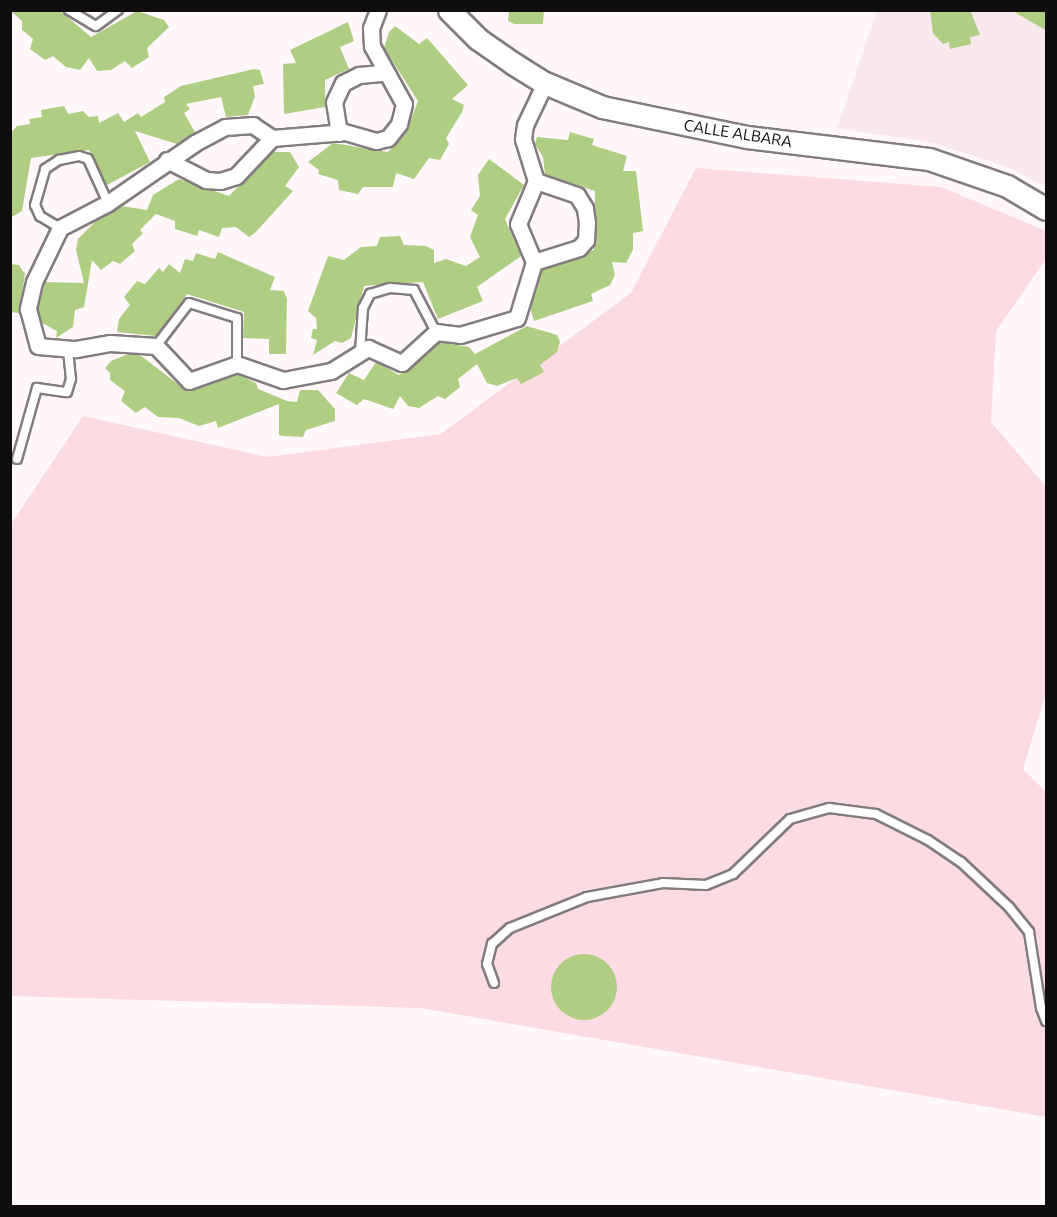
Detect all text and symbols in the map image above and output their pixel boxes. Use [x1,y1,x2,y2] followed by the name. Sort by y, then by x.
[682,115,794,151] street label: CALLE ALBARA

